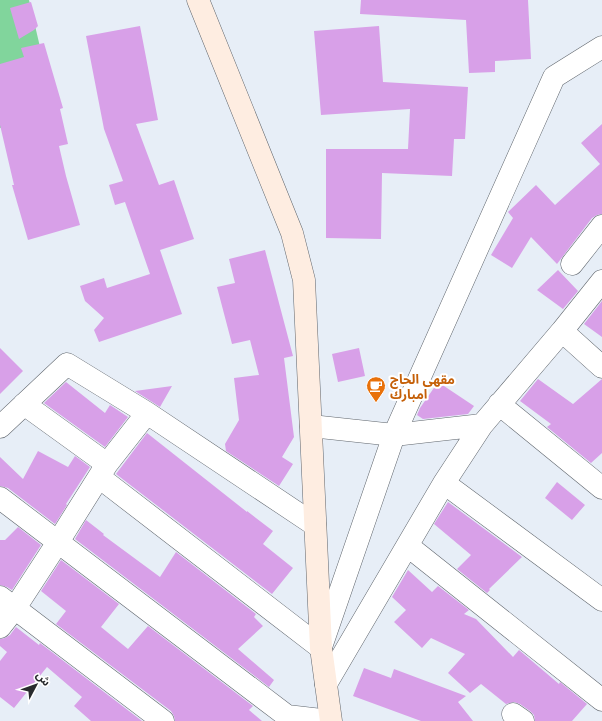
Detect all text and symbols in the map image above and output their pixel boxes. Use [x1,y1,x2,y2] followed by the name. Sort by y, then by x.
[390,371,455,402] place label: مقهى الحاج امبارك
[365,375,387,403] cafe icon: مقهى الحاج امبارك
[16,665,56,705] north arrow
[33,668,54,689] text: ش

